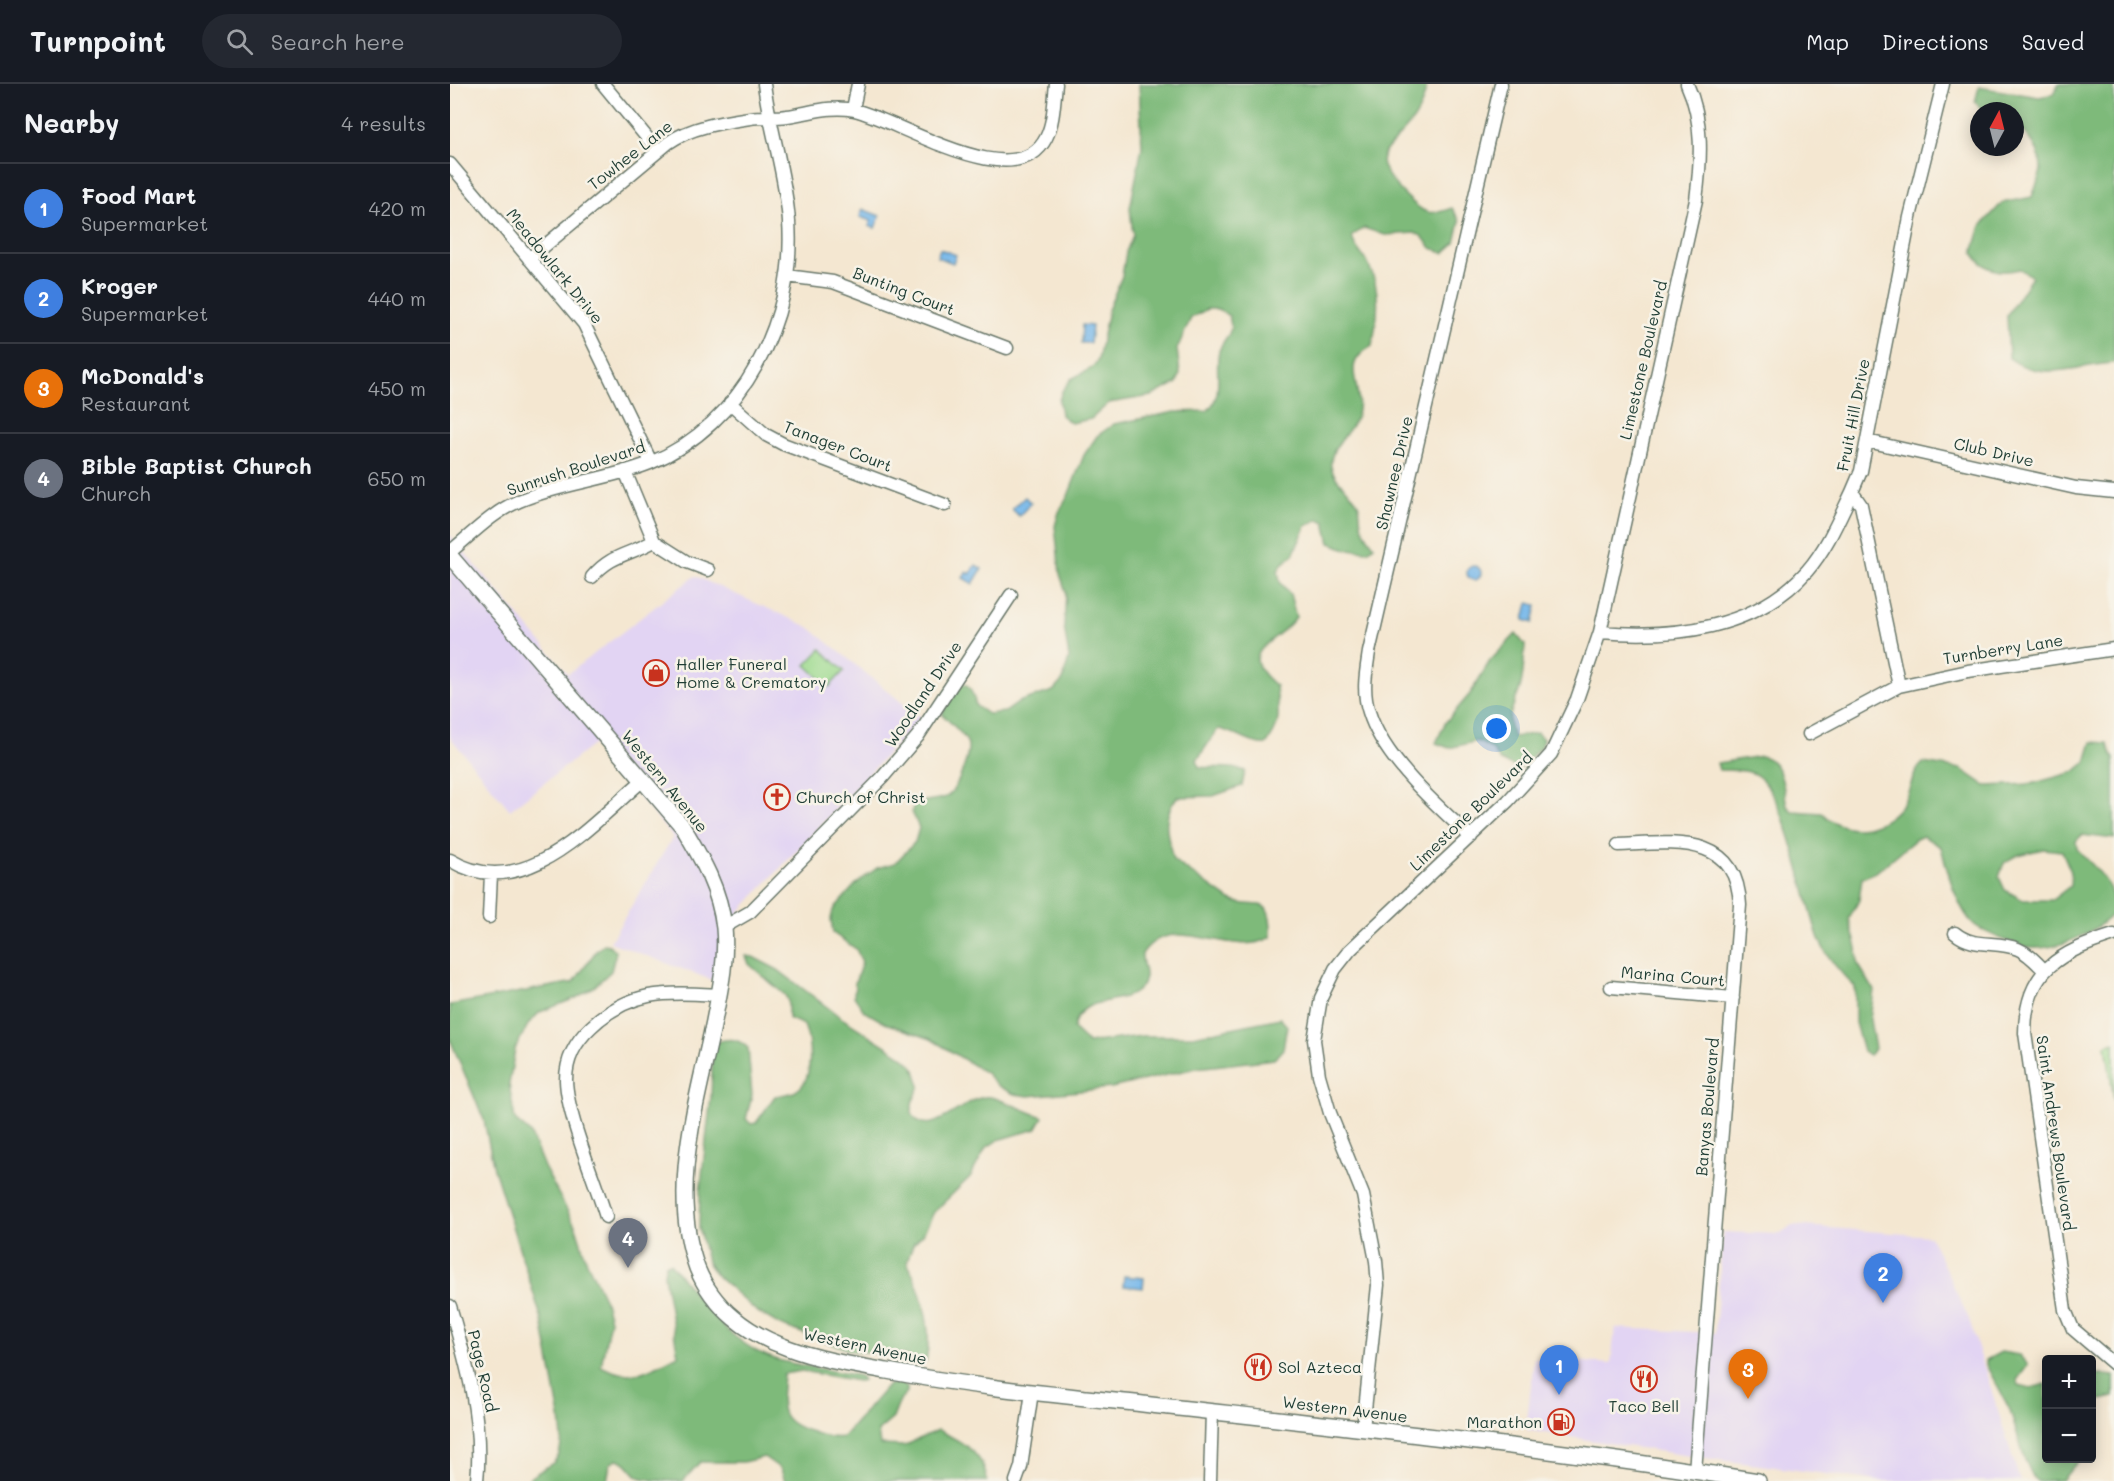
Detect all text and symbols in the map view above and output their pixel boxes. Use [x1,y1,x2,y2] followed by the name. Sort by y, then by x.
[202,14,622,68] search box
[30,23,166,59] text: Turnpoint
[223,25,256,58] icon: search
[271,27,405,56] text: Search here
[1806,28,1849,55] text: Map
[1882,28,1989,55] text: Directions
[2022,28,2084,55] text: Saved
[1970,102,2024,156] north arrow
[24,106,119,140] text: Nearby
[341,110,426,136] text: 4 results
[583,115,676,194] street label: Towhee Lane
[81,181,196,210] text: Food Mart
[39,195,48,221] text: 1
[368,195,426,221] text: 420 m
[502,204,608,328] street label: Meadowlark Drive
[81,210,208,236] text: Supermarket
[850,261,958,320] street label: Bunting Court
[81,271,158,300] text: Kroger
[1614,278,1671,442] street label: Limestone Boulevard
[38,285,49,311] text: 2
[368,285,426,311] text: 440 m
[81,300,208,326] text: Supermarket
[1831,357,1874,473] street label: Fruit Hill Drive
[81,361,204,390] text: McDonald's
[38,375,50,401] text: 3
[368,375,426,401] text: 450 m
[81,390,191,416] text: Restaurant
[1370,414,1417,532] street label: Shawnee Drive
[781,415,896,476] street label: Tanager Court
[1952,432,2036,471] street label: Club Drive
[504,435,648,500] street label: Sunrush Boulevard
[81,451,312,480] text: Bible Baptist Church
[37,465,50,491] text: 4
[368,465,426,491] text: 650 m
[81,480,151,506] text: Church
[1941,629,2064,668] street label: Turnberry Lane
[879,637,966,751] street label: Woodland Drive
[676,653,826,692] place label: Haller Funeral Home & Crematory
[641,658,671,688] shop icon: Haller Funeral Home & Crematory
[1482,714,1511,743] your location
[618,725,713,836] street label: Western Avenue
[1405,747,1537,875] street label: Limestone Boulevard
[762,782,792,812] church icon: Church of Christ
[796,786,926,807] place label: Church of Christ
[1620,960,1726,991] street label: Marina Court
[2032,1034,2081,1232] street label: Saint Andrews Boulevard
[1690,1037,1723,1177] street label: Banyas Boulevard
[608,1218,648,1268] pin: 4
[1864,1254,1902,1303] pin: 2
[801,1322,929,1369] street label: Western Avenue
[464,1328,503,1414] street label: Page Road
[1540,1346,1578,1395] pin: 1
[1728,1350,1768,1399] pin: 3
[1243,1352,1273,1382] restaurant icon: Sol Azteca
[2042,1355,2096,1463] map controls
[2042,1355,2096,1409] button: +
[1278,1356,1362,1377] place label: Sol Azteca
[1629,1364,1659,1394] restaurant icon: Taco Bell
[1281,1390,1409,1427] street label: Western Avenue
[1609,1395,1679,1416] place label: Taco Bell
[1546,1407,1576,1437] fuel station icon: Marathon
[2042,1409,2096,1463] button: −
[1467,1411,1542,1432] place label: Marathon

